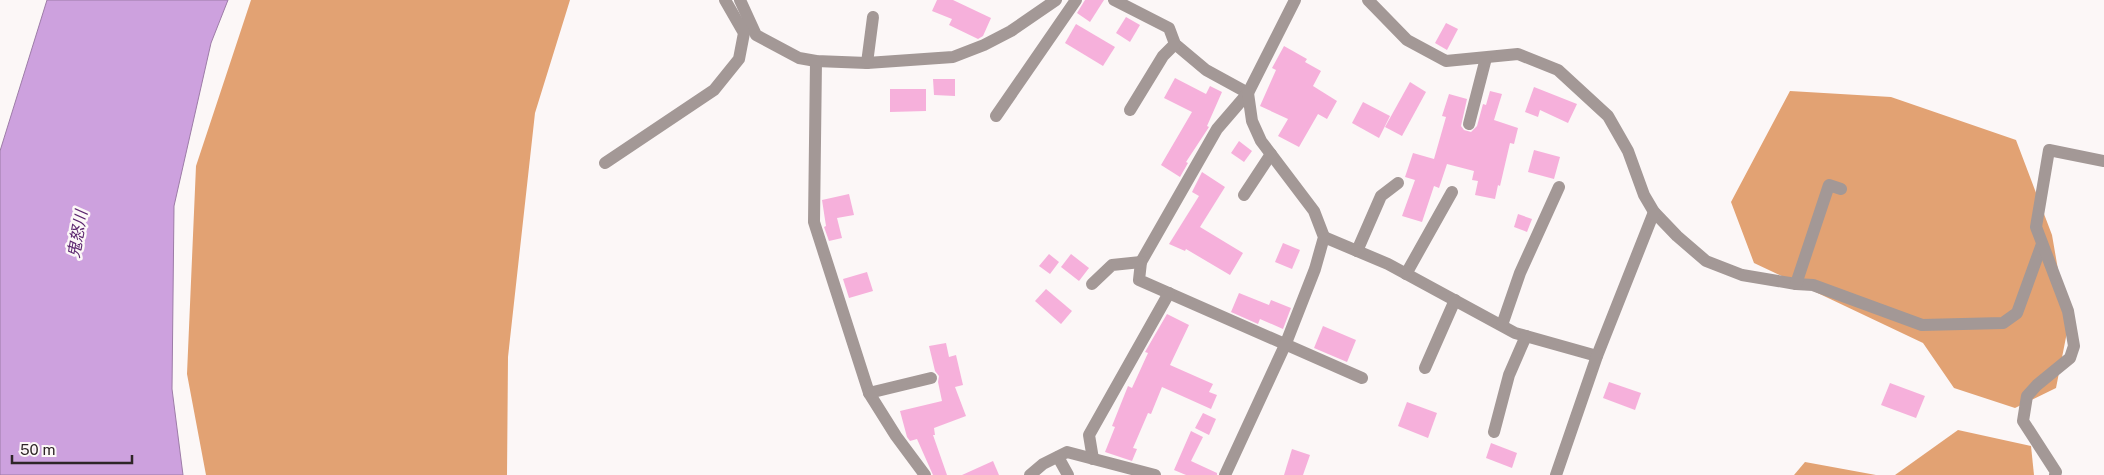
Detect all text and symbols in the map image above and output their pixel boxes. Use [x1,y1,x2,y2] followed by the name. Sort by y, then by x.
[64,207,91,259] water label: 鬼怒川
[12,432,132,464] scale bar
[20,441,55,458] text: 50 m

